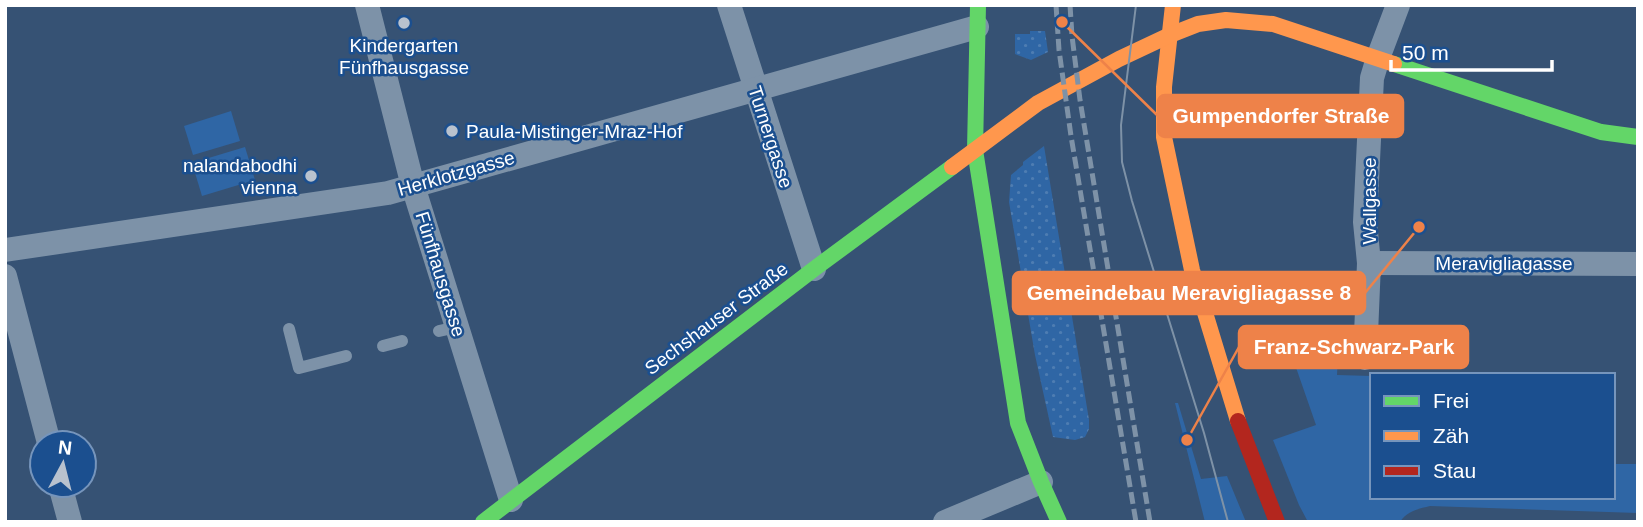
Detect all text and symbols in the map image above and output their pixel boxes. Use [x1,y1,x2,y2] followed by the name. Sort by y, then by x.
[396,15,412,31] marker: Kindergarten Fünfhausgasse
[1391,28,1552,72] scale bar
[339,35,469,78] place label: Kindergarten Fünfhausgasse
[1402,41,1449,64] text: 50 m
[744,84,797,191] street label: Turnergasse
[1158,95,1403,137] callout: Gumpendorfer Straße
[1172,104,1390,127] text: Gumpendorfer Straße
[466,121,683,142] place label: Paula-Mistinger-Mraz-Hof
[444,123,460,139] marker: Paula-Mistinger-Mraz-Hof
[395,147,517,200] street label: Herklotzgasse
[183,155,297,198] place label: nalandabodhi vienna
[1359,158,1380,244] street label: Wallgasse
[303,168,319,184] marker: nalandabodhi vienna
[411,209,470,339] street label: Fünfhausgasse
[1435,253,1573,274] street label: Meravigliagasse
[641,258,792,379] street label: Sechshauser Straße
[1013,272,1365,314] callout: Gemeindebau Meravigliagasse 8
[1027,281,1352,304] text: Gemeindebau Meravigliagasse 8
[1239,326,1468,368] callout: Franz-Schwarz-Park
[1254,335,1455,358] text: Franz-Schwarz-Park
[1370,373,1615,499] legend
[1433,389,1469,412] text: Frei
[1433,424,1469,447] text: Zäh
[28,429,98,499] north arrow
[57,436,73,459] text: N
[1433,459,1476,482] text: Stau

